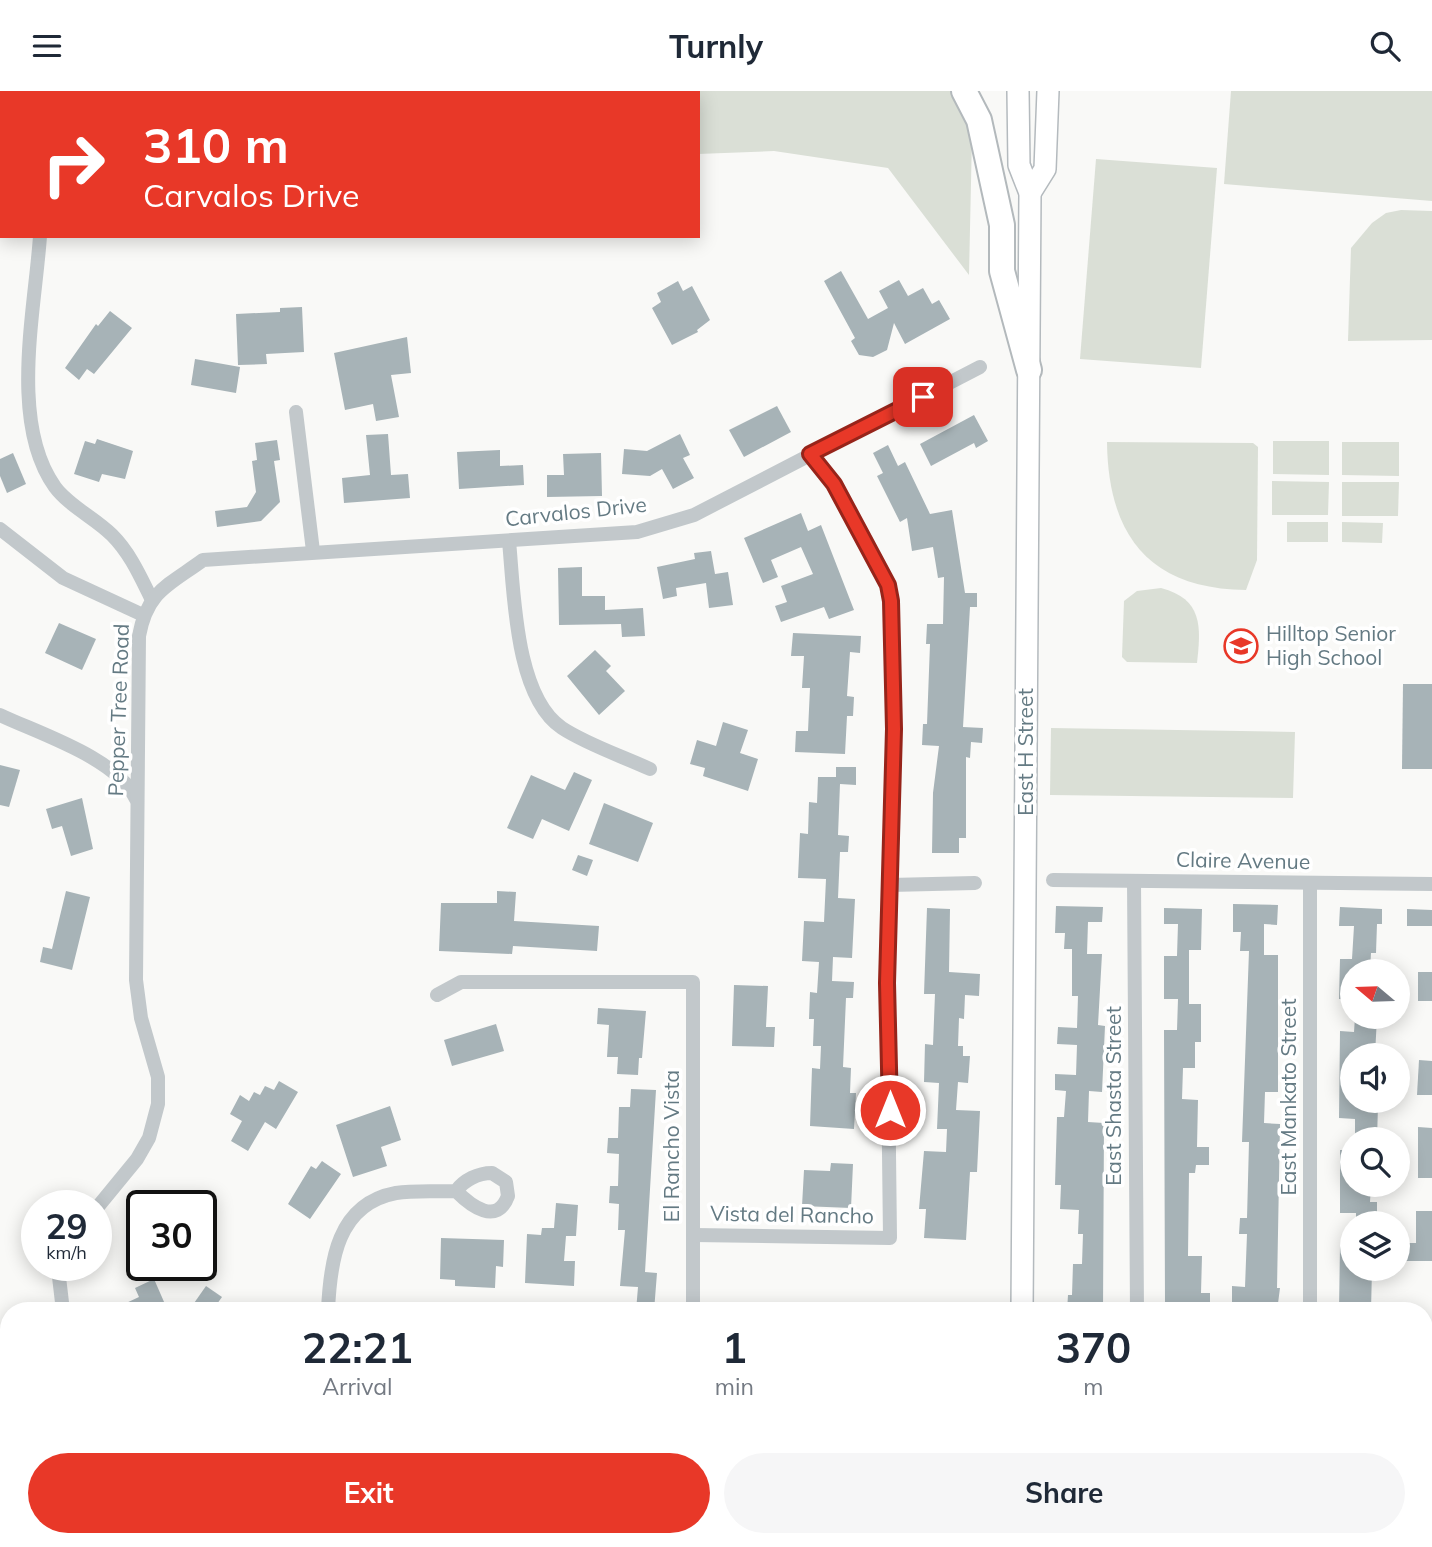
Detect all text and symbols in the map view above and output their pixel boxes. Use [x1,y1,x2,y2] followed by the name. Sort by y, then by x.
[669,26,763,66] text: Turnly
[28,27,66,65] icon: menu
[1366,27,1404,65] icon: search
[143,114,289,175] text: 310 m
[28,119,119,210] icon: right
[143,175,359,215] text: Carvalos Drive
[893,367,953,427] pin
[904,378,942,416] icon: arrive
[504,491,648,531] street label: Carvalos Drive
[1266,620,1396,670] place label: Hilltop Senior High School
[102,623,134,797] street label: Pepper Tree Road
[1222,627,1260,665] school or university icon: Hilltop Senior High School
[1012,688,1038,816] street label: East H Street
[1176,846,1310,874] street label: Claire Avenue
[1340,959,1410,1029] north arrow
[1340,959,1410,1281] map controls
[1275,999,1301,1195] street label: East Mankato Street
[1100,1006,1126,1186] street label: East Shasta Street
[1340,1043,1410,1113] button: sound
[658,1070,684,1222] street label: El Rancho Vista
[853,1073,927,1147] position arrow
[1340,1127,1410,1197] button: search
[126,1190,217,1281] speed limit sign: 30
[710,1200,874,1228] street label: Vista del Rancho
[45,1204,88,1248] text: 29
[1340,1211,1410,1281] button: layers
[46,1241,87,1264] text: km/h
[302,1321,413,1374] text: 22:21
[722,1321,747,1374] text: 1
[1056,1321,1131,1374] text: 370
[322,1372,393,1401] text: Arrival
[715,1372,754,1401] text: min
[1083,1372,1104,1401] text: m
[28,1453,710,1533] button: Exit
[724,1453,1405,1533] button: Share

